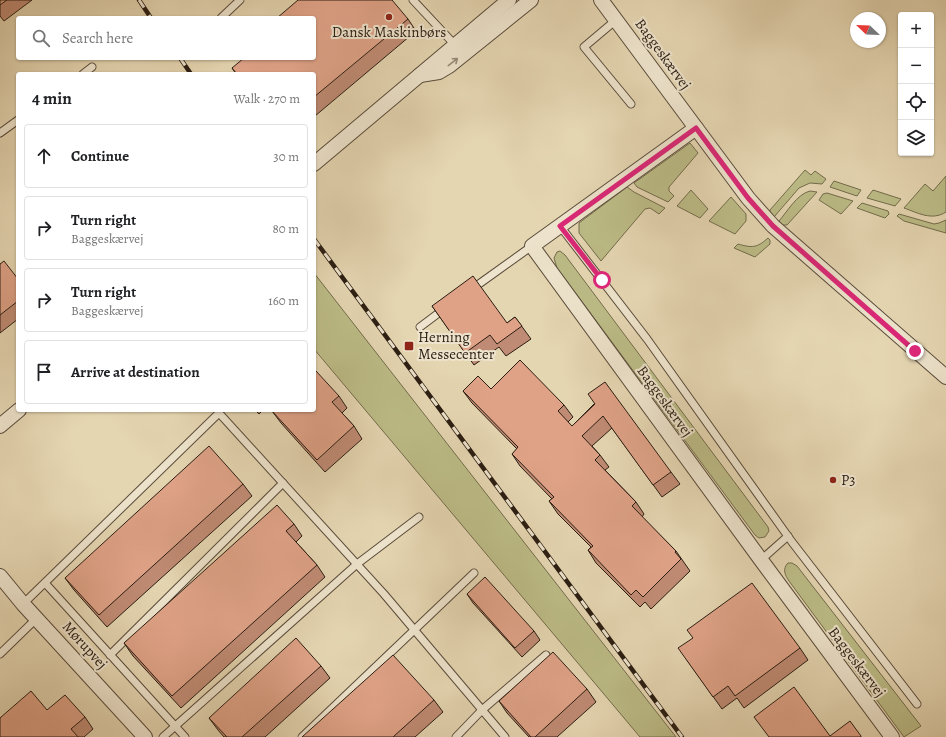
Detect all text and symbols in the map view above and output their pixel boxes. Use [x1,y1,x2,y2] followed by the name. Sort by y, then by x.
[384,12,394,22] marker: Dansk Maskinbørs
[850,12,886,48] north arrow
[898,12,934,156] map controls
[898,12,934,48] button: +
[630,14,696,94] street label: Baggeskærvej
[16,16,316,60] search box
[332,22,446,42] place label: Dansk Maskinbørs
[30,27,52,49] icon: search
[62,28,133,48] text: Search here
[898,48,934,84] button: −
[448,58,459,66] one-way arrow
[898,84,934,120] button: locate
[32,87,72,110] text: 4 min
[234,90,300,107] text: Walk · 270 m
[898,120,934,156] button: layers
[33,145,55,167] icon: ahead
[71,146,129,166] text: Continue
[273,148,299,165] text: 30 m
[71,210,136,230] text: Turn right
[33,217,55,239] icon: right
[272,220,299,237] text: 80 m
[71,230,143,247] text: Baggeskærvej
[593,271,611,289] route start
[71,282,136,302] text: Turn right
[33,289,55,311] icon: right
[268,292,299,309] text: 160 m
[71,302,143,319] text: Baggeskærvej
[418,327,495,364] place label: Herning Messecenter
[403,340,415,352] marker: Herning Messecenter
[906,342,924,360] route end
[33,361,55,383] icon: arrive
[632,361,698,441] street label: Baggeskærvej
[71,362,200,382] text: Arrive at destination
[841,470,856,490] place label: P3
[828,475,838,485] marker: P3
[58,617,112,673] street label: Mørupvej
[824,623,890,701] street label: Baggeskærvej

